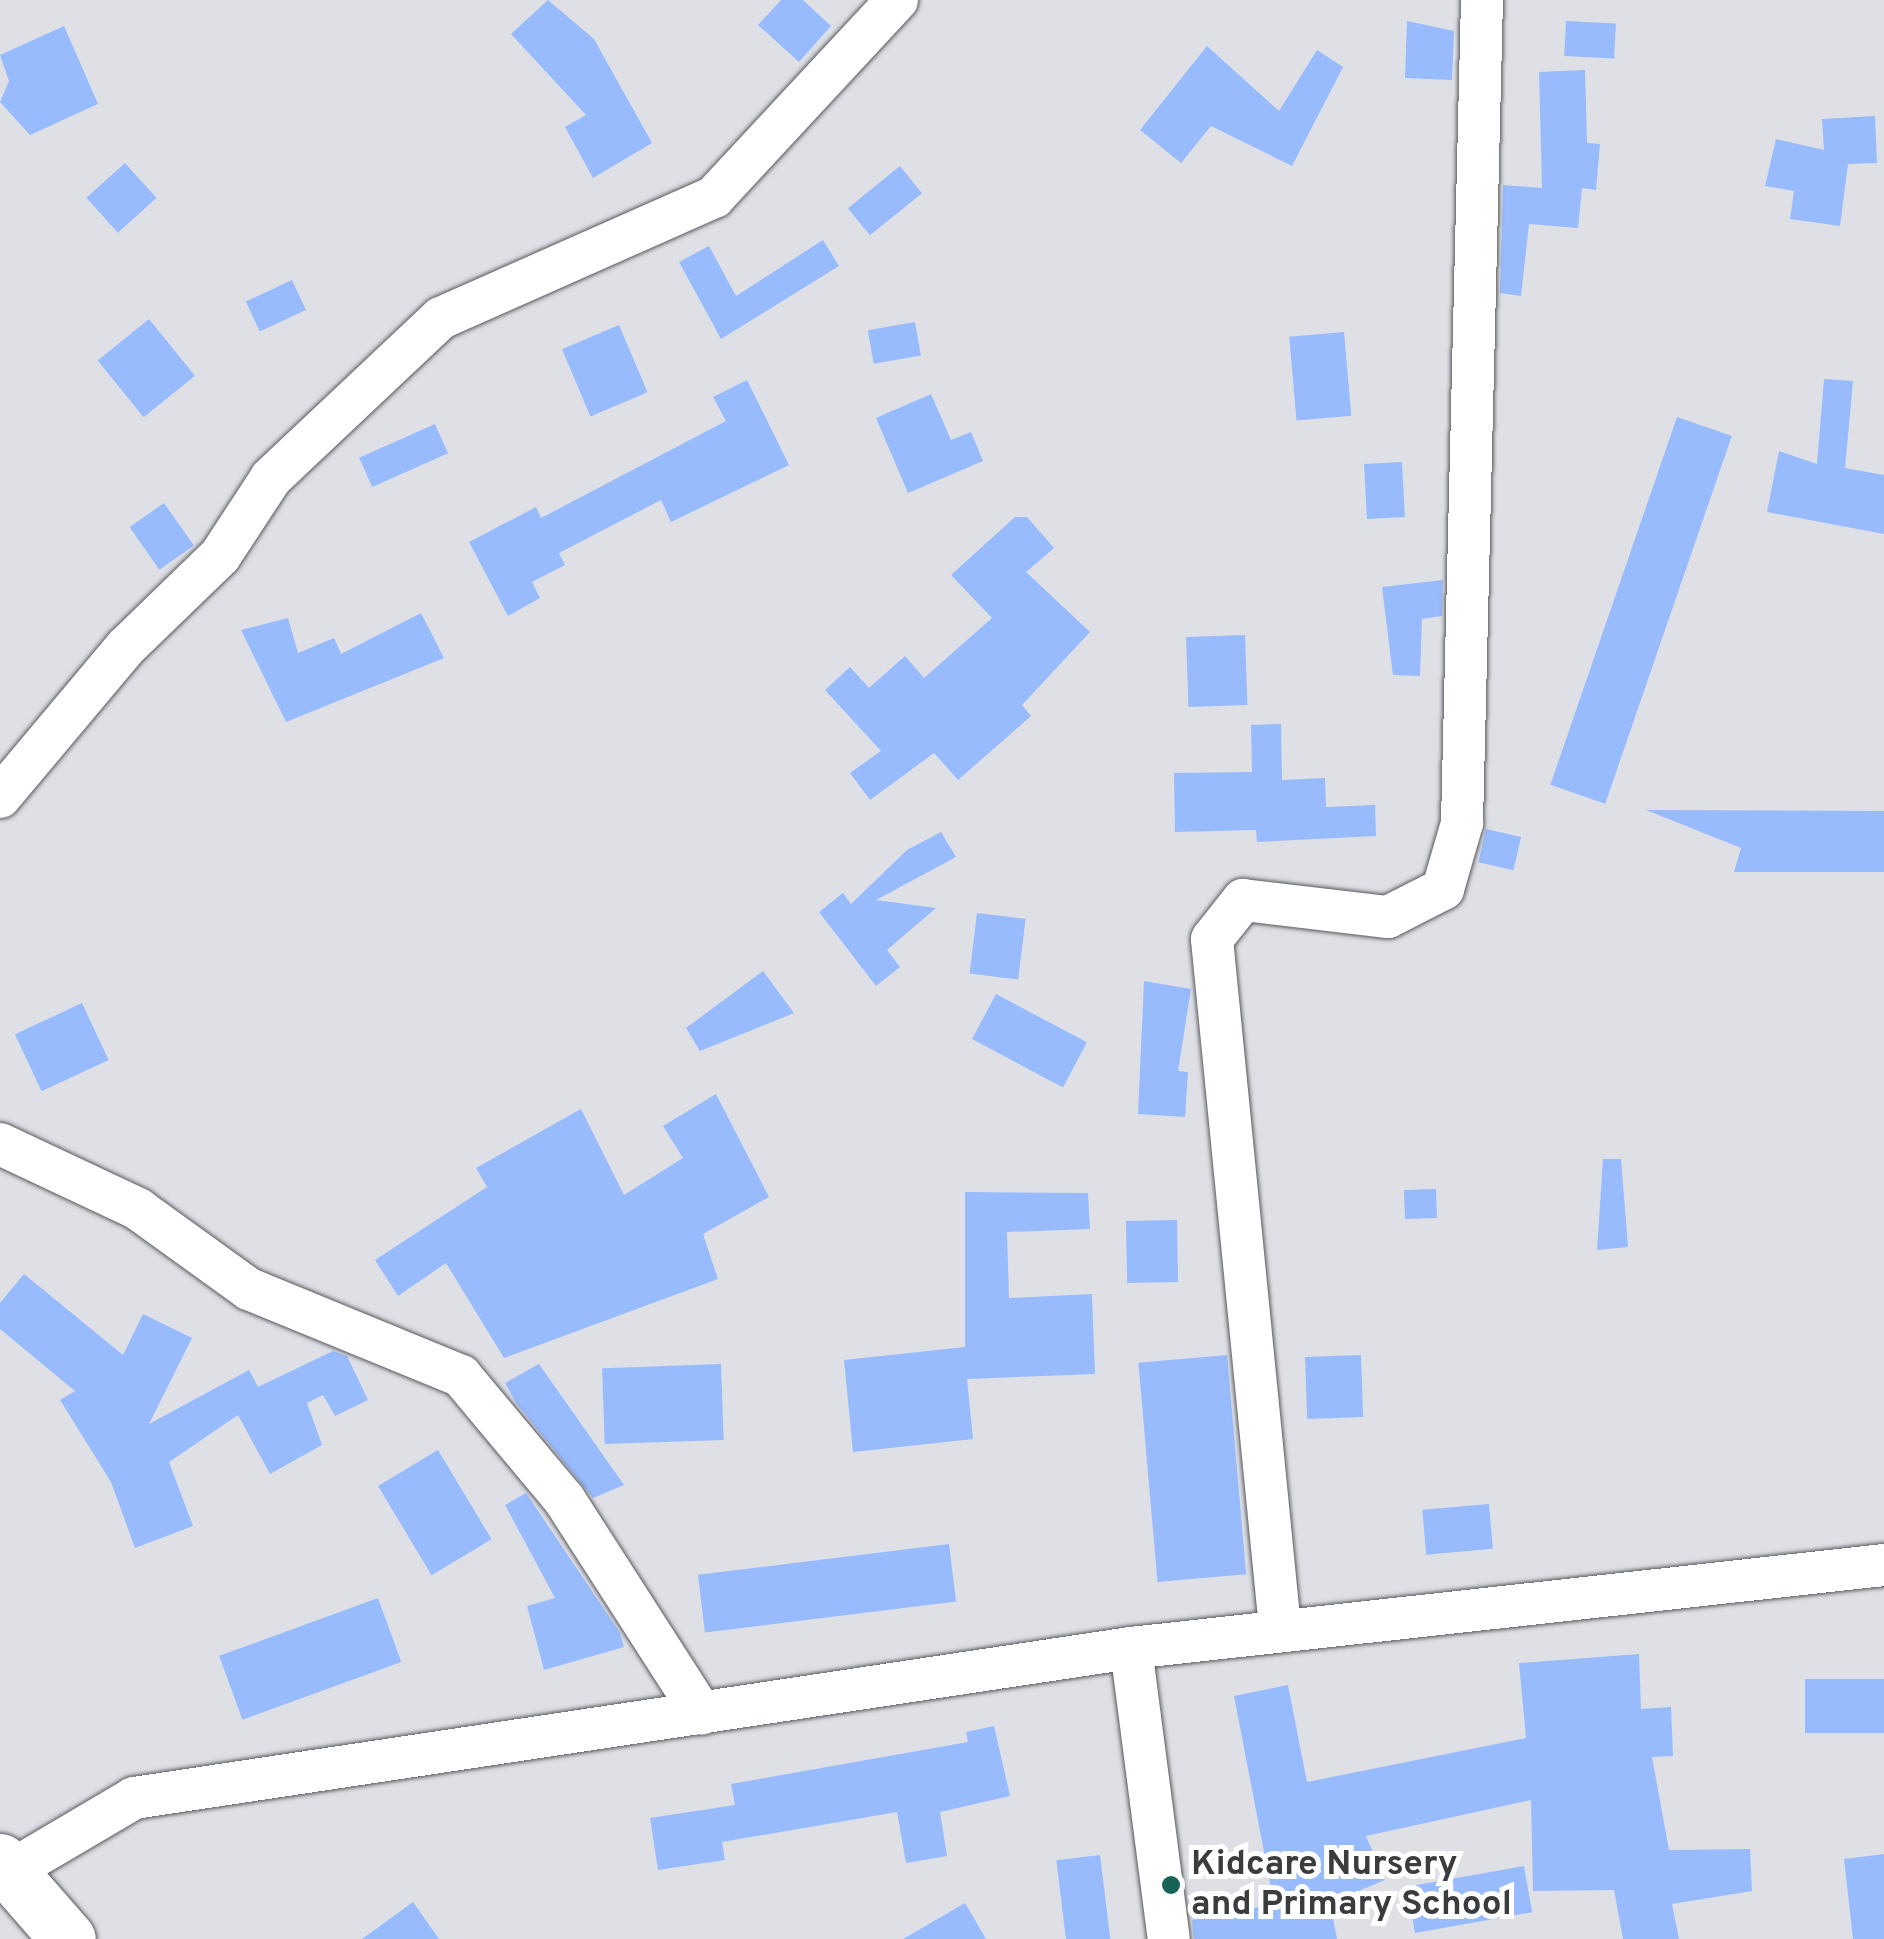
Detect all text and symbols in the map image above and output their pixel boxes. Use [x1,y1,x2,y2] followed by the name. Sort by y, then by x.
[1191,1844,1512,1926] place label: Kidcare Nursery and Primary School
[1160,1874,1182,1896] marker: Kidcare Nursery and Primary School

